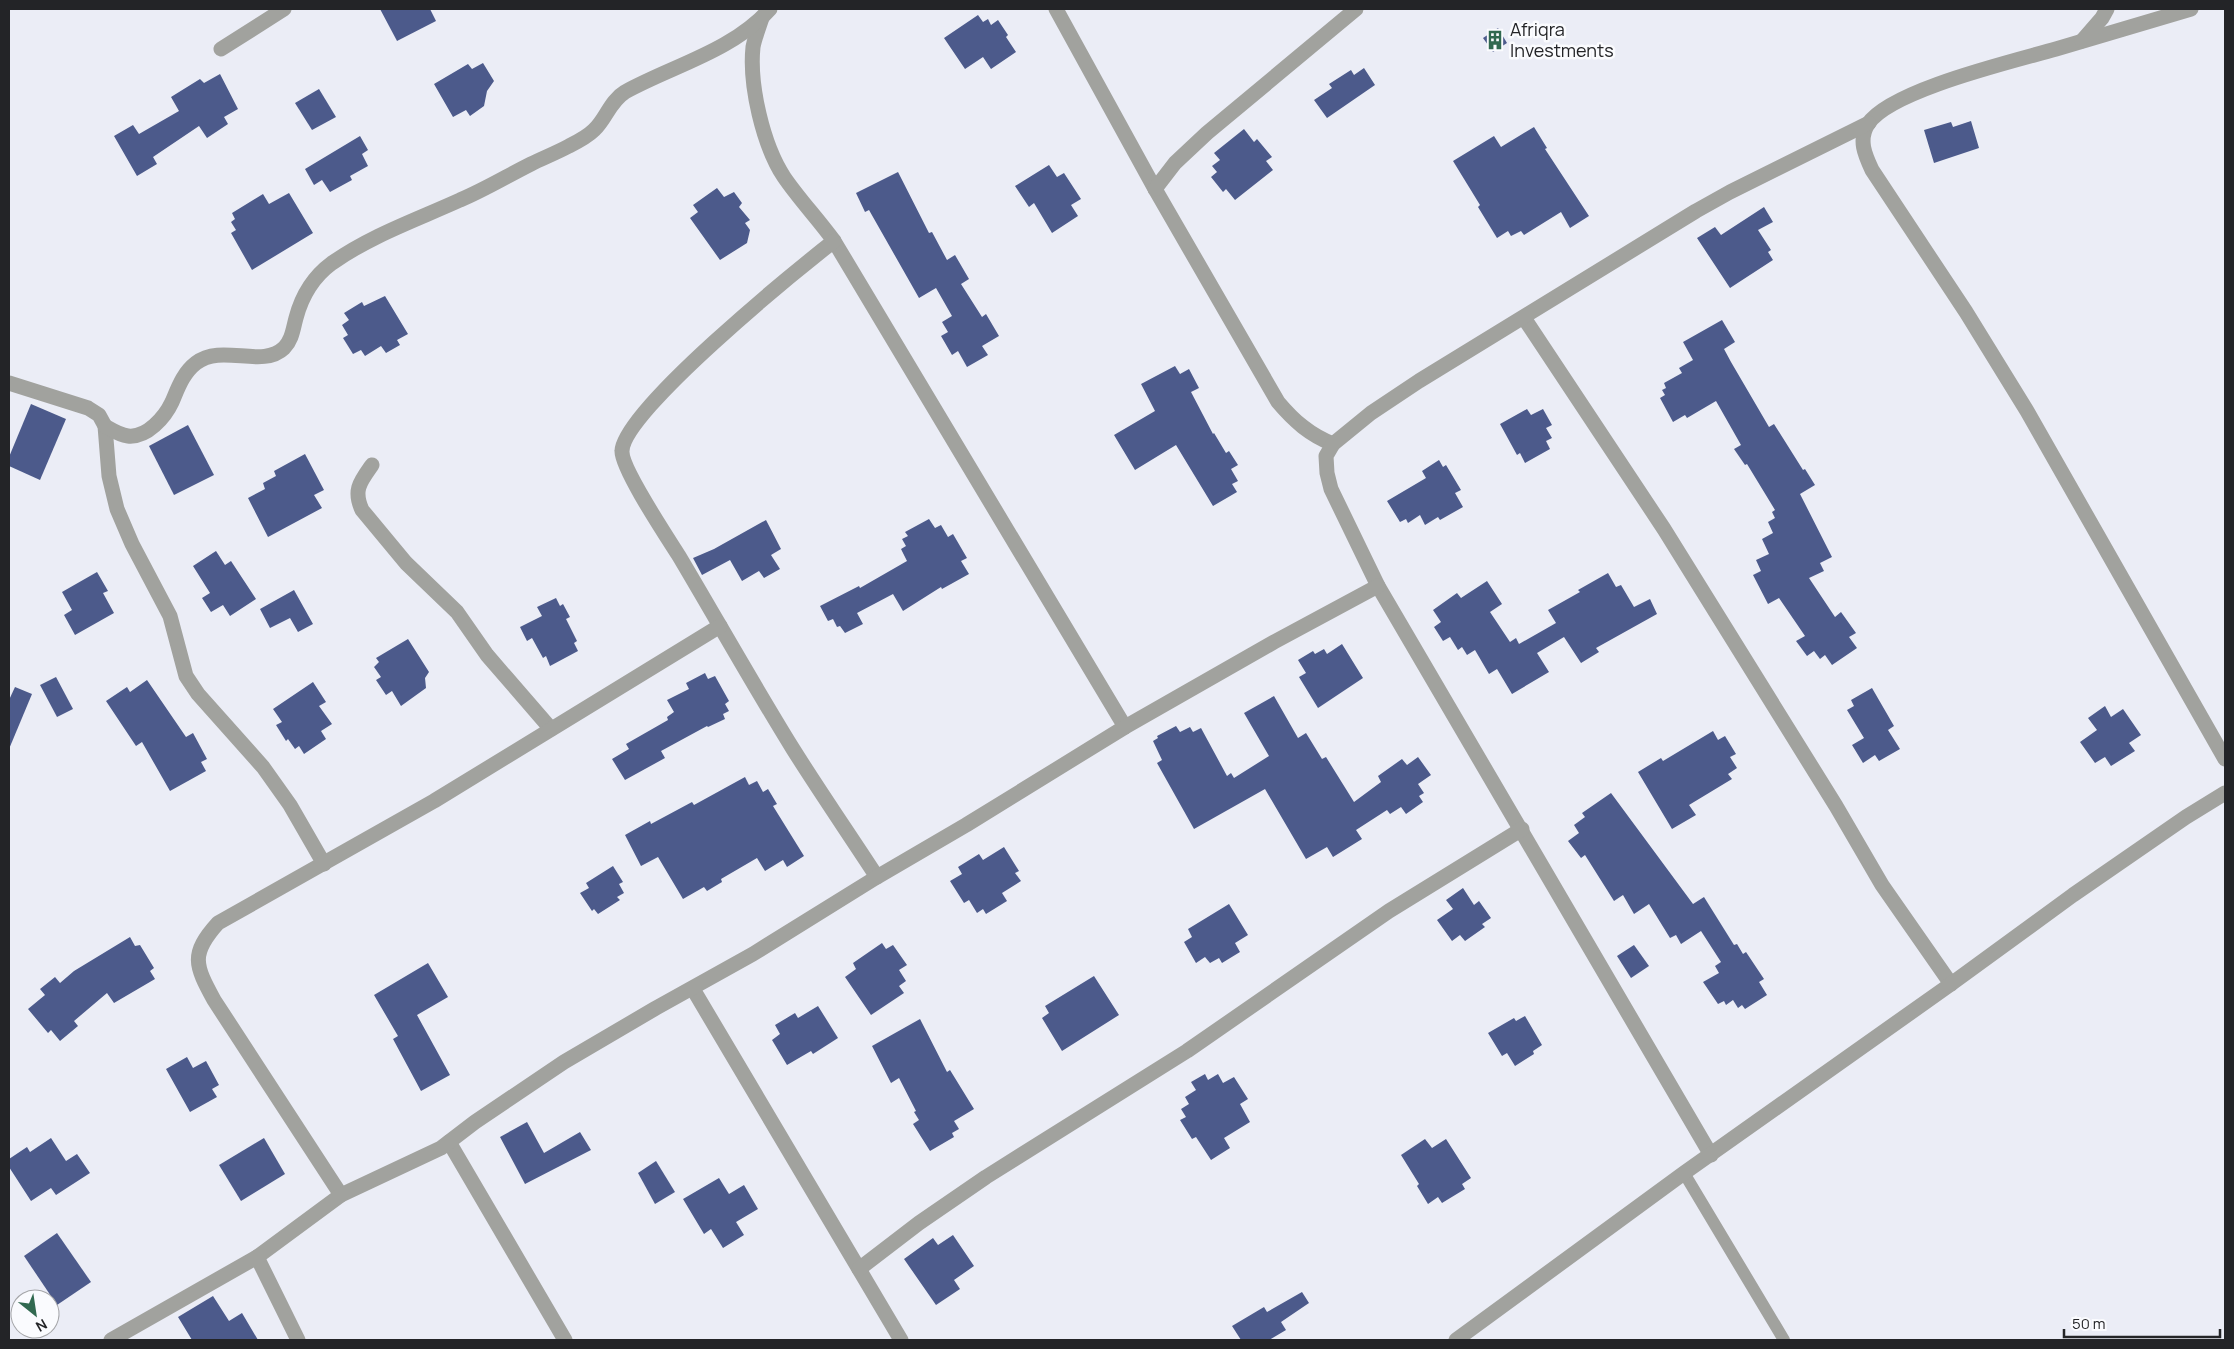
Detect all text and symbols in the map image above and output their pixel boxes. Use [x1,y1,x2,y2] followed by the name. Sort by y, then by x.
[1510,17,1614,62] place label: Afriqra Investments
[1484,29,1506,51] building icon: Afriqra Investments
[10,1289,60,1339] north arrow
[2064,1306,2220,1338] scale bar
[2072,1313,2106,1334] text: 50 m
[33,1315,51,1336] text: N

